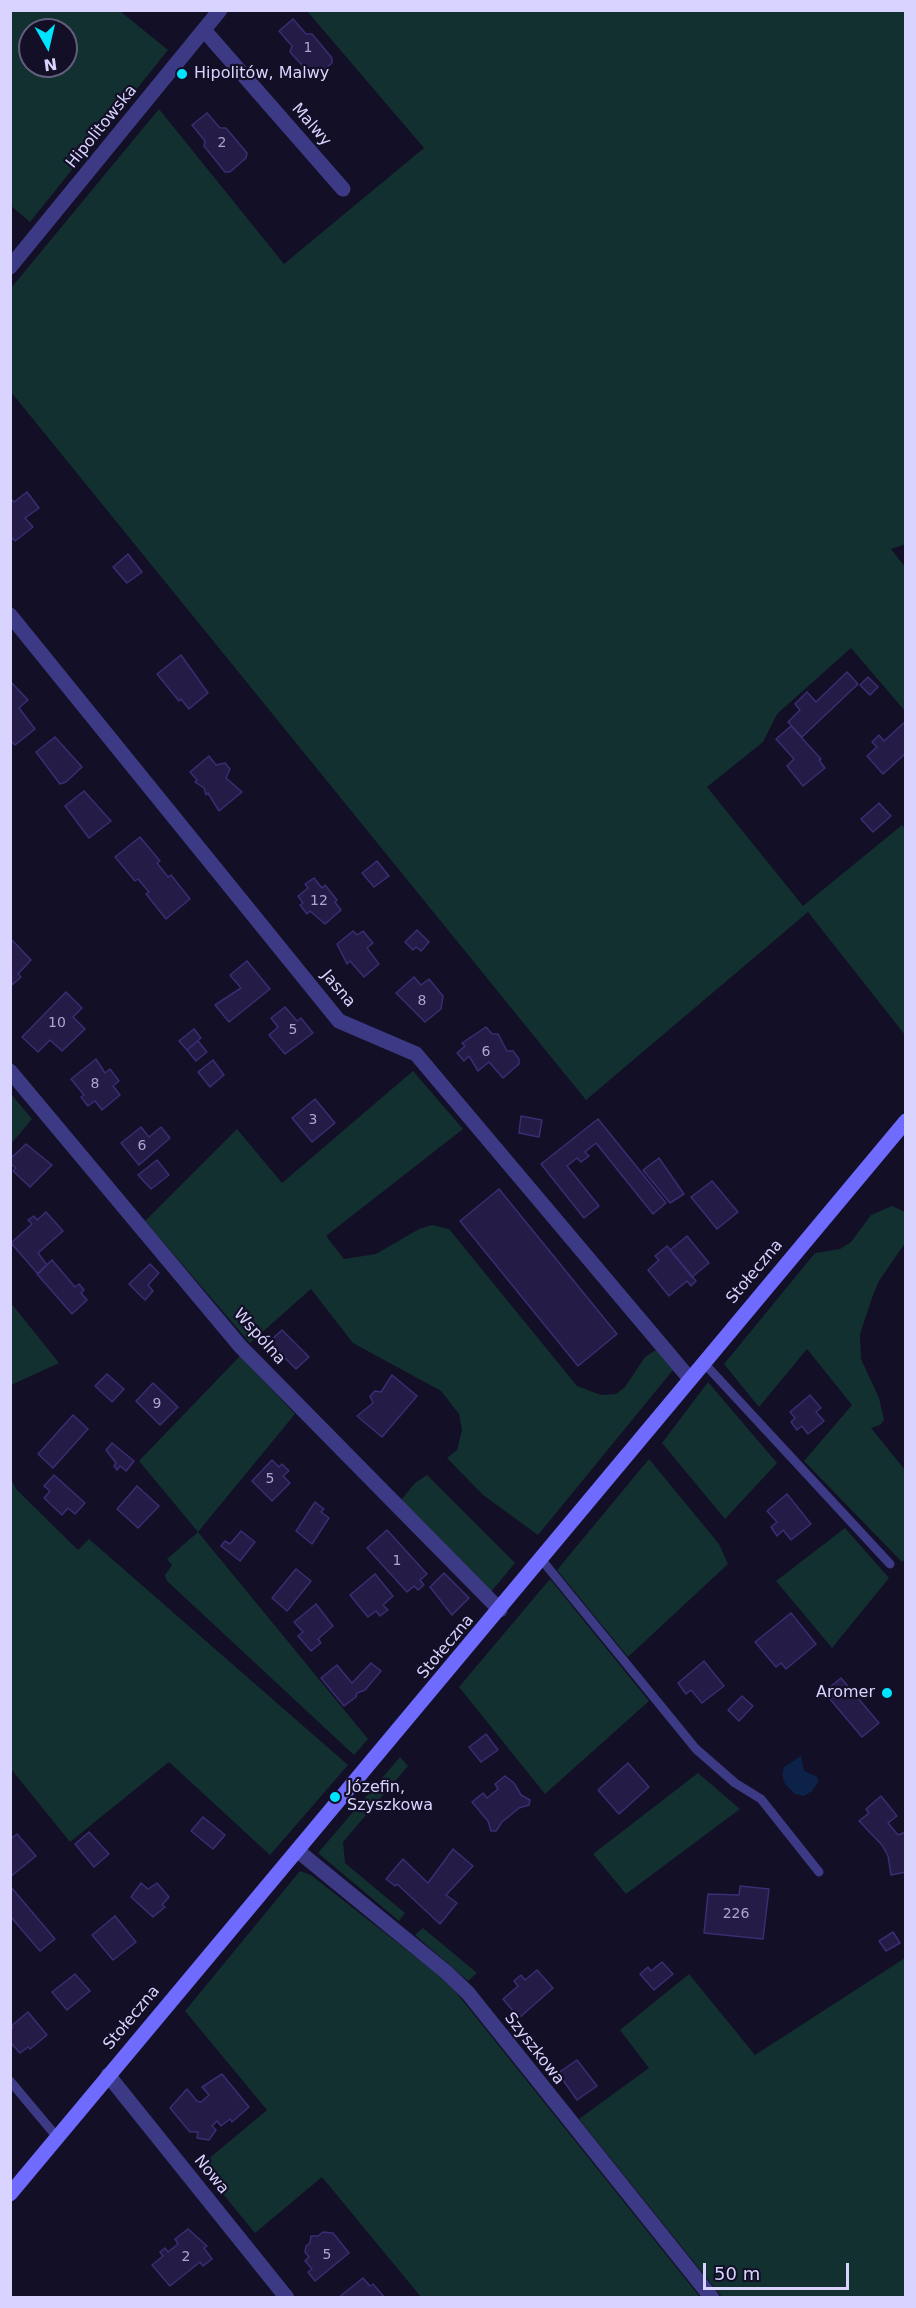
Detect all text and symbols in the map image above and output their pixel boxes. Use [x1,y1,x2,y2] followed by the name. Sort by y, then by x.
[18,18,78,78] north arrow
[304,40,312,56] house number: 1
[42,54,58,75] text: N
[194,64,329,84] place label: Hipolitów, Malwy
[175,67,189,81] marker: Hipolitów, Malwy
[63,81,141,173] street label: Hipolitowska
[287,100,335,150] street label: Malwy
[218,135,226,151] house number: 2
[310,893,328,909] house number: 12
[317,966,359,1012] street label: Jasna
[418,993,426,1009] house number: 8
[48,1015,66,1031] house number: 10
[289,1022,297,1038] house number: 5
[482,1044,490,1060] house number: 6
[91,1076,99,1092] house number: 8
[309,1112,317,1128] house number: 3
[138,1138,146,1154] house number: 6
[723,1236,787,1308] street label: Stołeczna
[229,1305,289,1369] street label: Wspólna
[153,1396,161,1412] house number: 9
[266,1471,274,1487] house number: 5
[393,1553,401,1569] house number: 1
[414,1611,478,1683] street label: Stołeczna
[816,1683,875,1703] place label: Aromer
[880,1686,894,1700] marker: Aromer
[347,1778,433,1816] place label: Józefin, Szyszkowa
[328,1790,342,1804] marker: Józefin, Szyszkowa
[723,1906,749,1922] house number: 226
[100,1982,164,2054] street label: Stołeczna
[500,2009,568,2089] street label: Szyszkowa
[189,2152,233,2198] street label: Nowa
[323,2247,331,2263] house number: 5
[182,2249,190,2265] house number: 2
[706,2251,852,2289] scale bar
[714,2263,760,2284] text: 50 m

